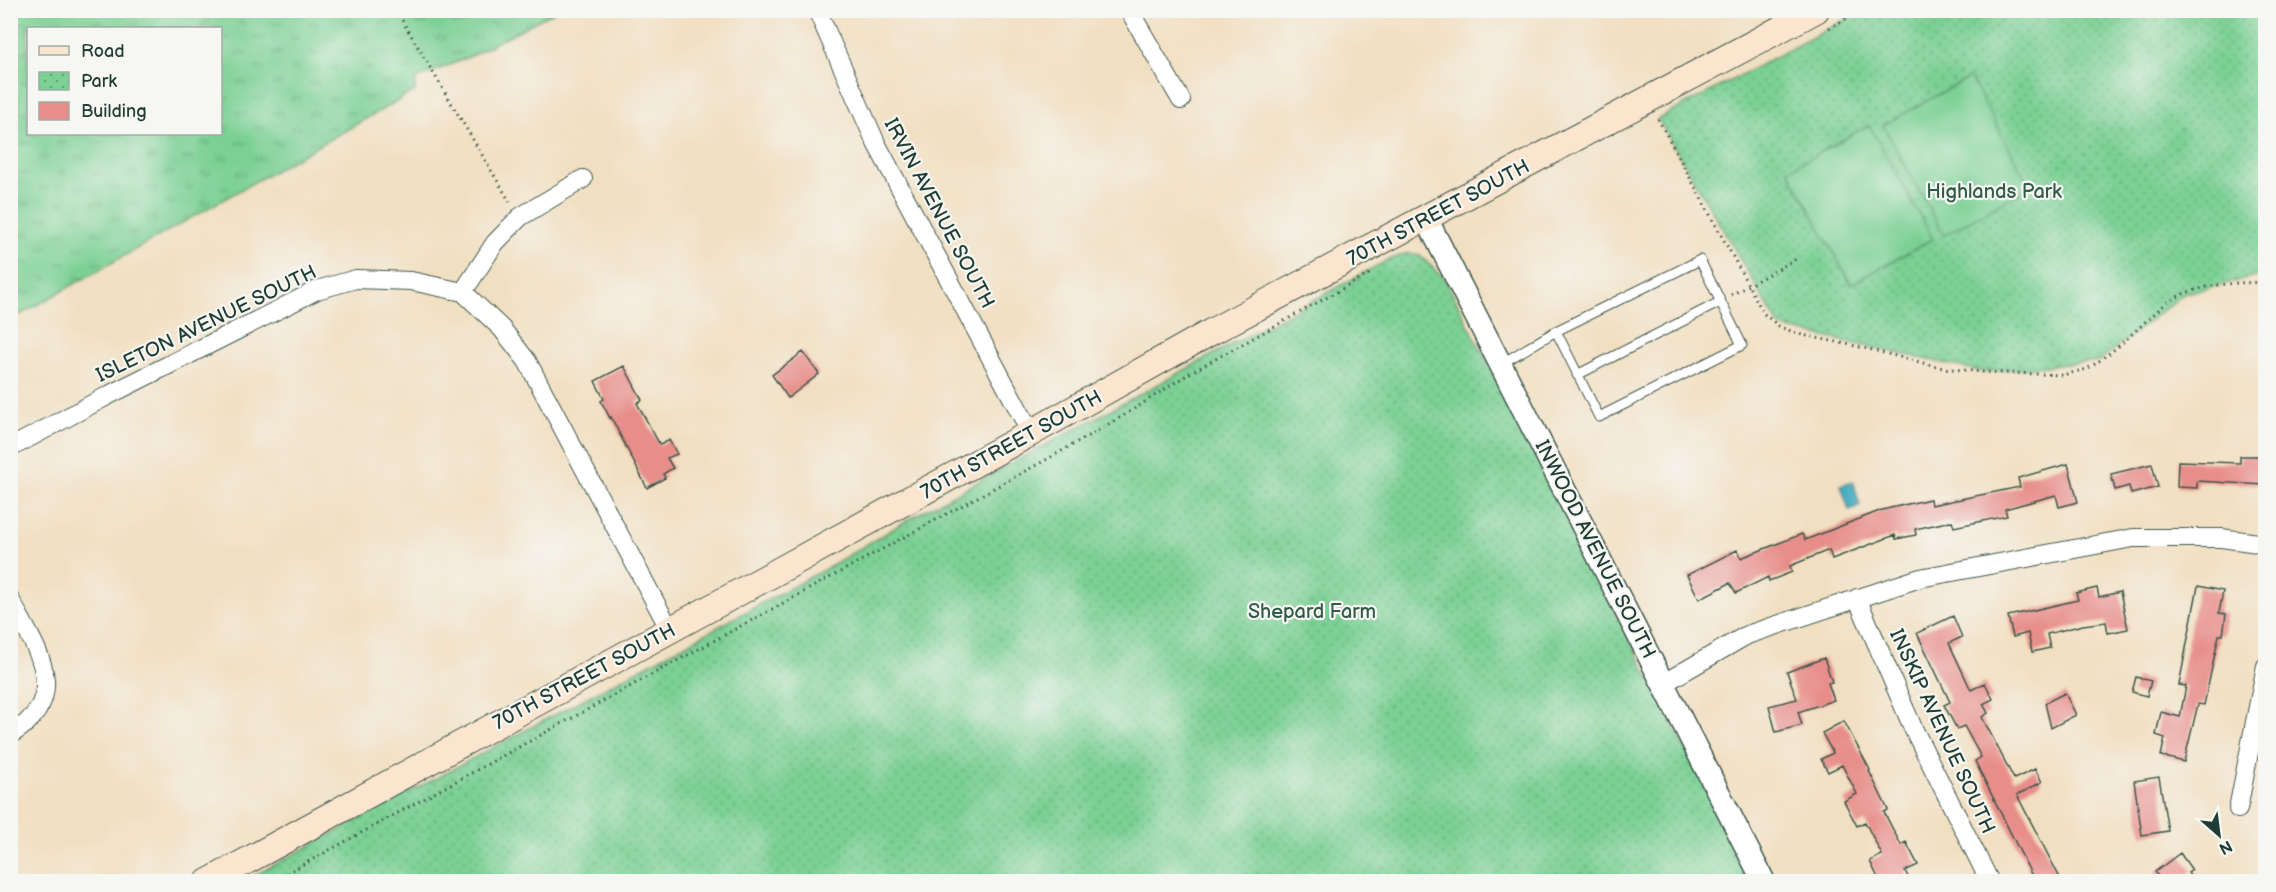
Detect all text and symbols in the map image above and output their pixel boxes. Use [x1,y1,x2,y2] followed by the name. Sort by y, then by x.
[27,27,222,135] legend
[81,41,125,62] text: Road
[81,71,117,92] text: Park
[81,101,147,122] text: Building
[879,114,999,313] street label: IRVIN AVENUE SOUTH
[1343,155,1534,271] street label: 70TH STREET SOUTH
[1926,180,2062,204] park label: Highlands Park
[92,260,320,388] street label: ISLETON AVENUE SOUTH
[917,385,1106,505] street label: 70TH STREET SOUTH
[1530,436,1661,663] street label: INWOOD AVENUE SOUTH
[1248,600,1376,624] park label: Shepard Farm
[489,619,680,735] street label: 70TH STREET SOUTH
[1884,625,2000,838] street label: INSKIP AVENUE SOUTH
[2189,805,2249,865] north arrow
[2216,836,2235,858] text: N

